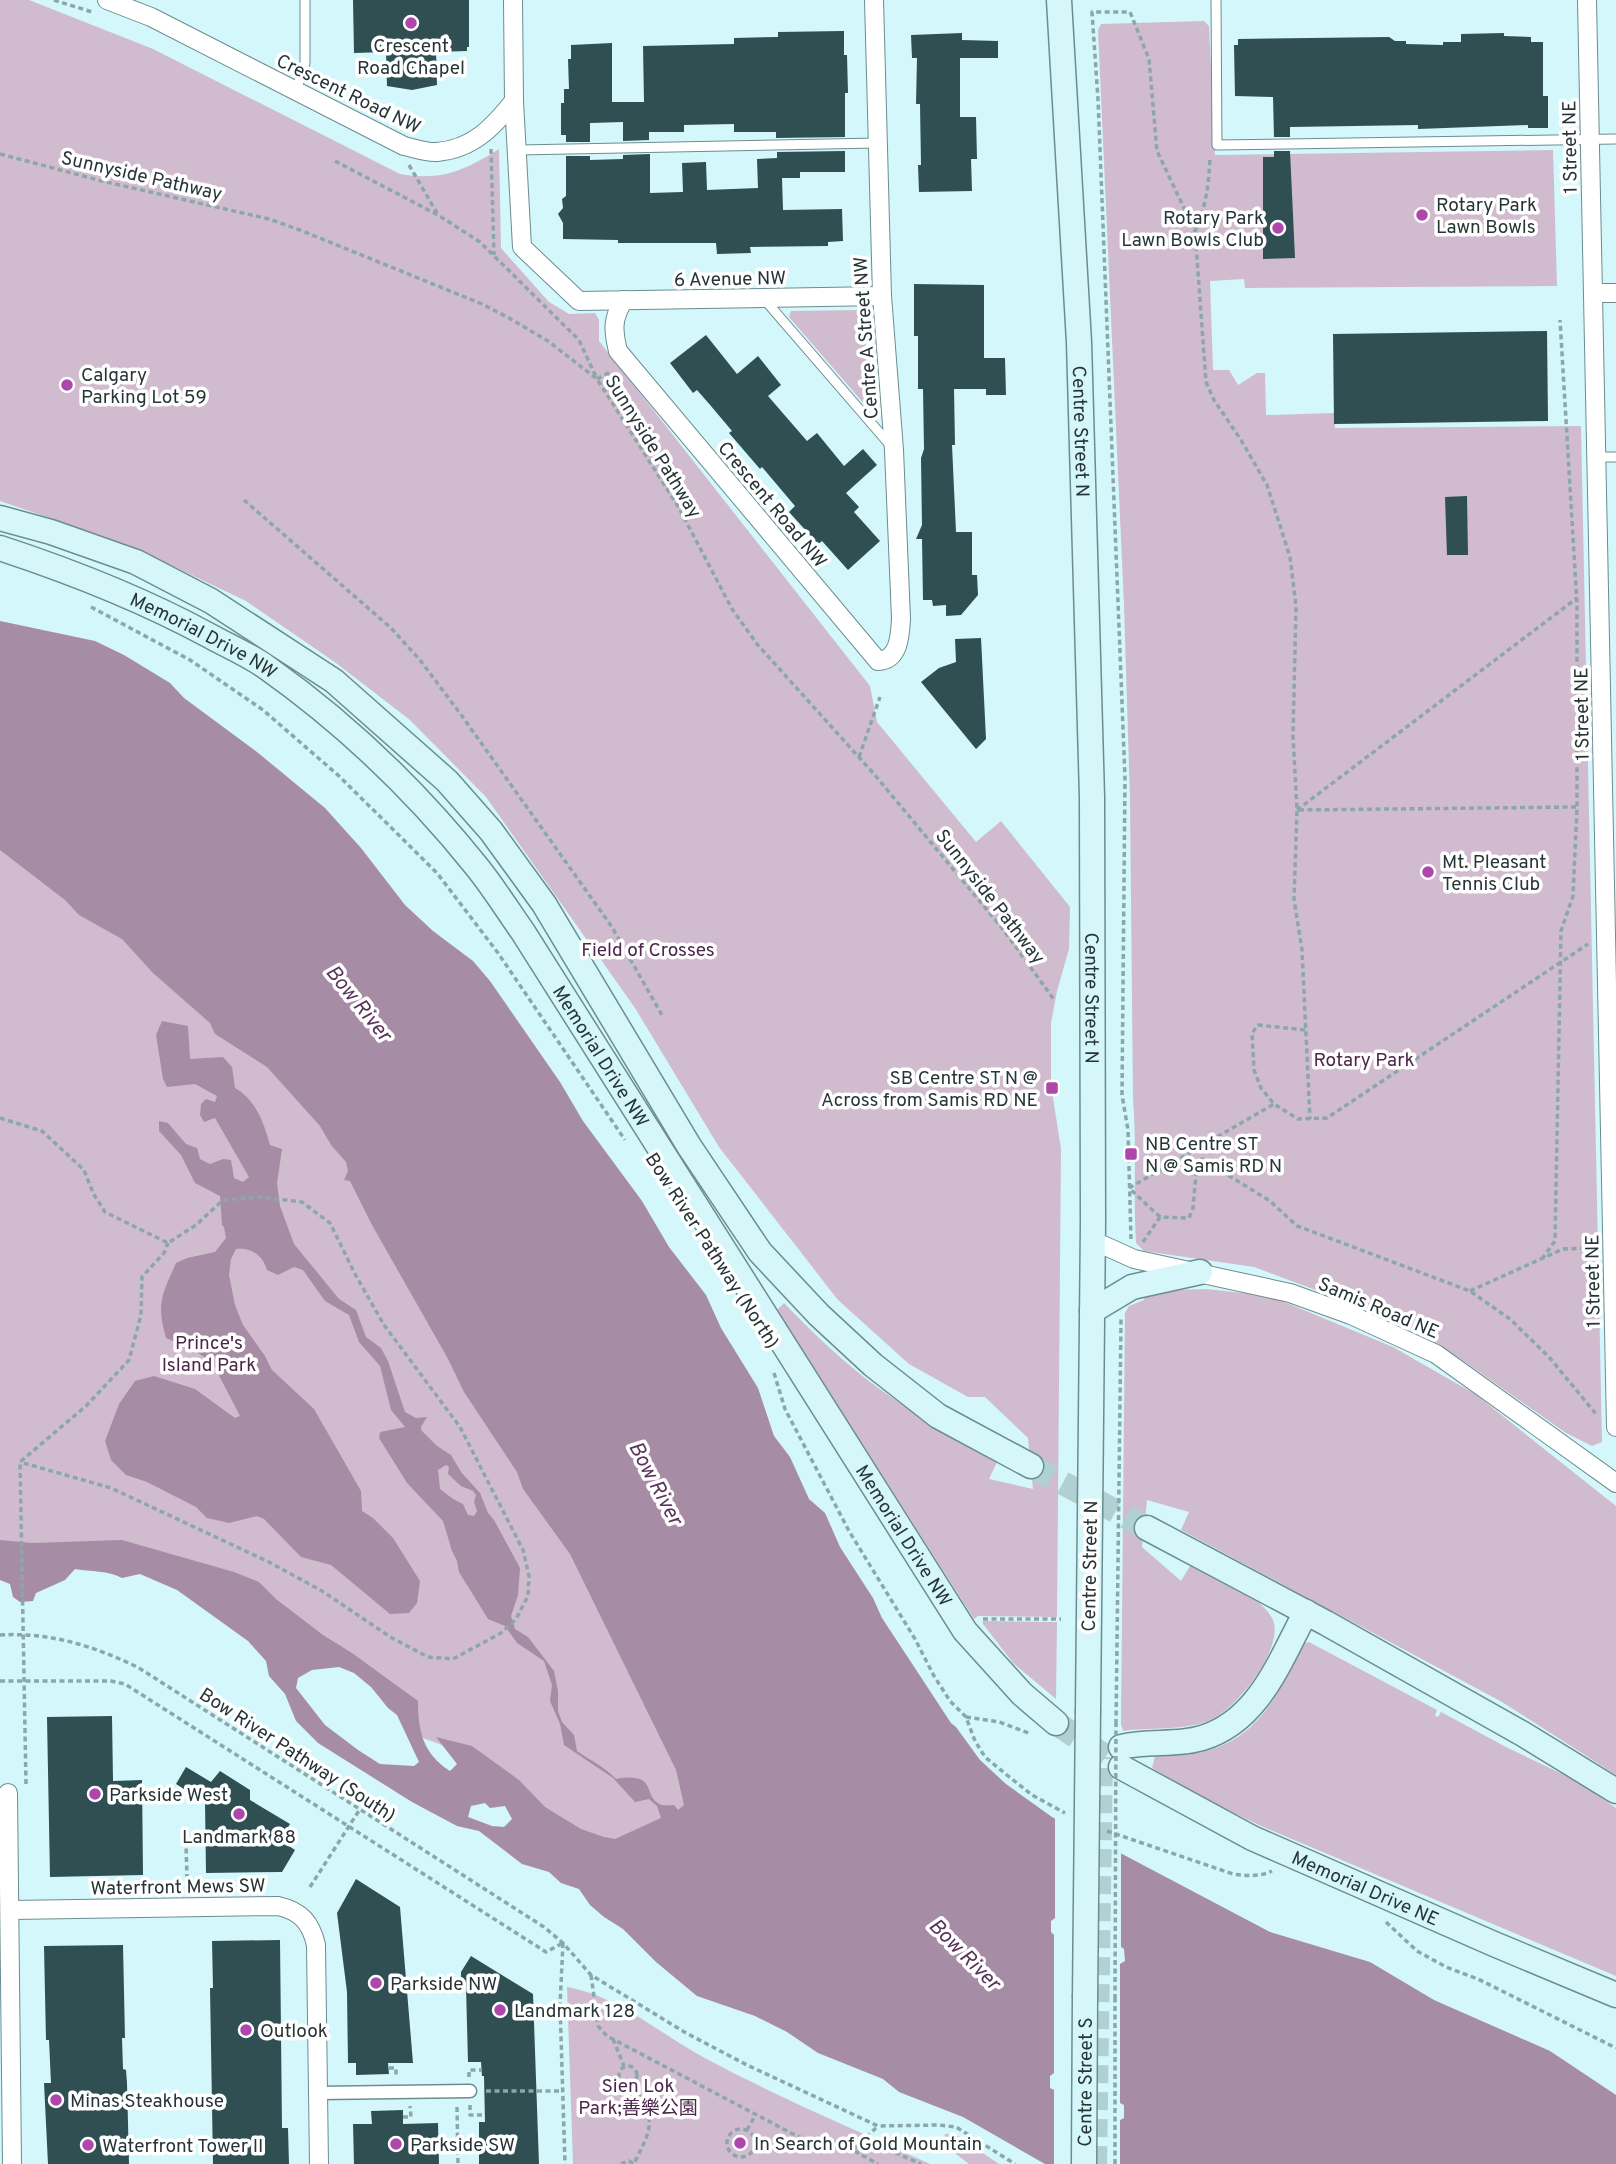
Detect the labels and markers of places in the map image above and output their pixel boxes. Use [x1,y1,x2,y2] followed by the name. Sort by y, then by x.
[403,15,419,31] marker: Crescent Road Chapel
[357,35,465,81] place label: Crescent Road Chapel
[1436,194,1537,240] place label: Rotary Park Lawn Bowls
[1121,207,1264,253] place label: Rotary Park Lawn Bowls Club
[1414,207,1430,223] marker: Rotary Park Lawn Bowls
[1270,220,1286,236] marker: Rotary Park Lawn Bowls Club
[81,364,207,410] place label: Calgary Parking Lot 59
[59,377,75,393] marker: Calgary Parking Lot 59
[1442,851,1546,897] place label: Mt. Pleasant Tennis Club
[1420,864,1436,880] marker: Mt. Pleasant Tennis Club
[821,1067,1038,1113] place label: SB Centre ST N @ Across from Samis RD NE
[1044,1080,1060,1096] marker: SB Centre ST N @ Across from Samis RD NE
[1145,1133,1282,1179] place label: NB Centre ST N @ Samis RD N
[1123,1146,1139,1162] marker: NB Centre ST N @ Samis RD N
[109,1784,228,1808] place label: Parkside West
[87,1786,103,1802] marker: Parkside West
[231,1806,247,1822] marker: Landmark 88
[182,1826,296,1850] place label: Landmark 88
[390,1973,497,1997] place label: Parkside NW
[368,1975,384,1991] marker: Parkside NW
[514,2000,635,2024] place label: Landmark 128
[492,2002,508,2018] marker: Landmark 128
[260,2020,328,2044] place label: Outlook
[238,2022,254,2038] marker: Outlook
[70,2090,224,2114] place label: Minas Steakhouse
[48,2092,64,2108] marker: Minas Steakhouse
[754,2133,982,2157] place label: In Search of Gold Mountain
[410,2134,515,2158] place label: Parkside SW
[102,2135,263,2159] place label: Waterfront Tower II
[732,2135,748,2151] marker: In Search of Gold Mountain
[388,2136,404,2152] marker: Parkside SW
[80,2137,96,2153] marker: Waterfront Tower II

